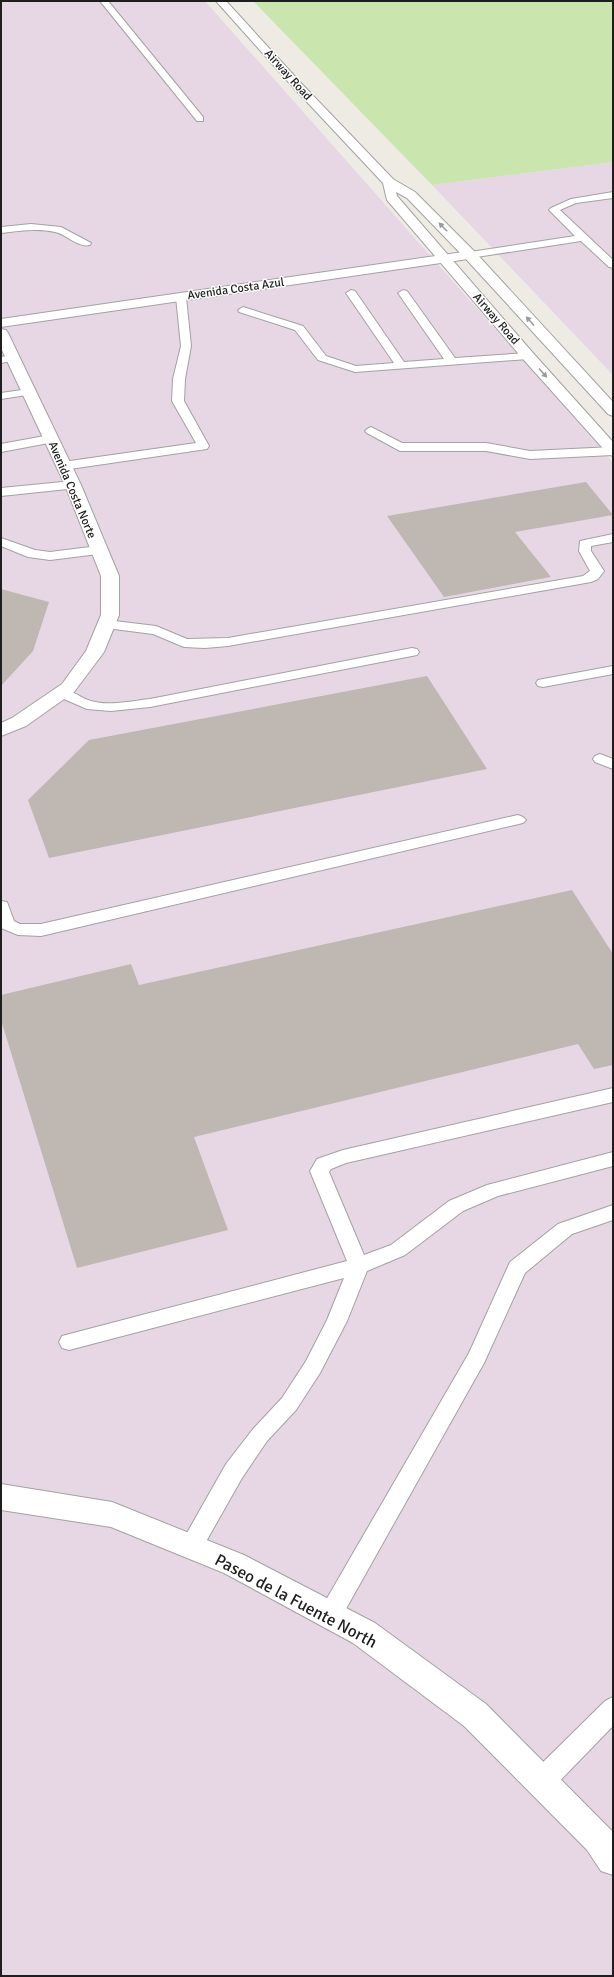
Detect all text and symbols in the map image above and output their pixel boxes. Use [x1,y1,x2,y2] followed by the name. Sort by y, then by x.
[261,46,315,104] street label: Airway Road
[438,222,448,232] one-way arrow
[187,275,286,303] street label: Avenida Costa Azul
[469,290,523,348] street label: Airway Road
[525,315,534,326] one-way arrow
[538,367,547,378] one-way arrow
[45,439,99,541] street label: Avenida Costa Norte
[211,1549,381,1653] street label: Paseo de la Fuente North

